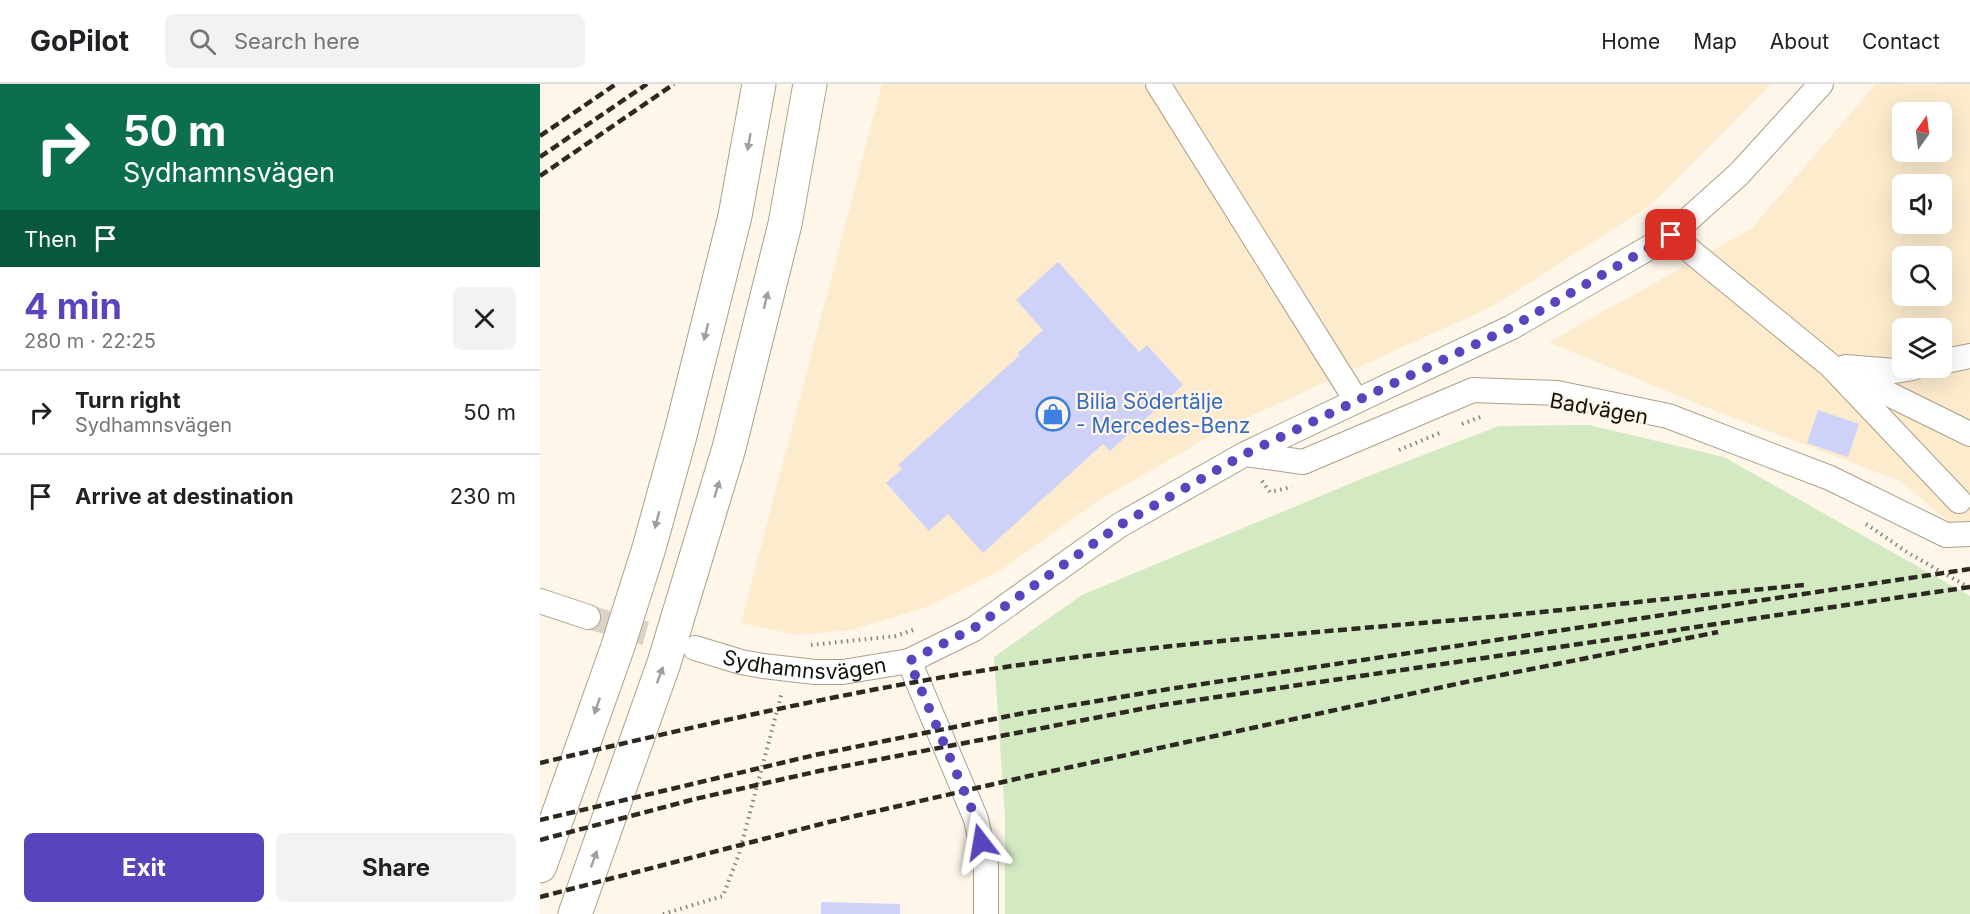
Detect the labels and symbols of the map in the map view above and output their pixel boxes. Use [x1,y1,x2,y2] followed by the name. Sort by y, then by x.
[1892,102,1952,162] north arrow
[744,132,753,151] one-way arrow
[1645,209,1696,260] pin
[761,291,771,309] one-way arrow
[701,323,711,341] one-way arrow
[1548,388,1650,429] street label: Badvägen
[1076,389,1250,438] place label: Bilia Södertälje - Mercedes-Benz
[1035,396,1071,432] shop icon: Bilia Södertälje - Mercedes-Benz
[713,480,722,498] one-way arrow
[652,512,661,530] one-way arrow
[720,644,888,685] street label: Sydhamnsvägen
[655,666,665,684] one-way arrow
[591,697,601,715] one-way arrow
[949,810,1013,874] position arrow
[590,850,600,868] one-way arrow

